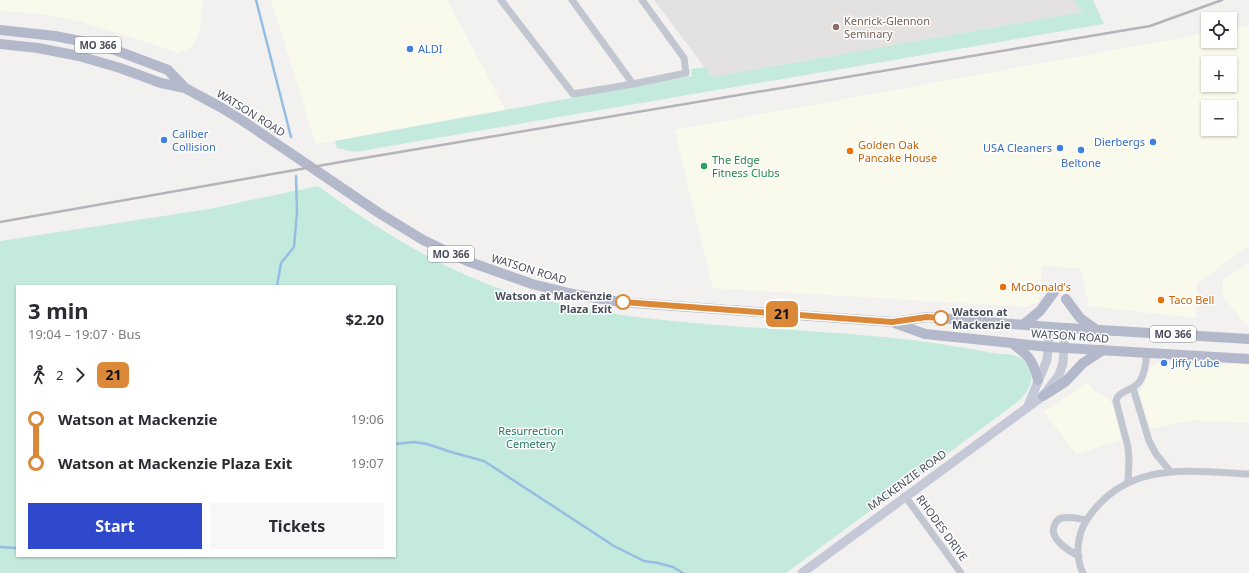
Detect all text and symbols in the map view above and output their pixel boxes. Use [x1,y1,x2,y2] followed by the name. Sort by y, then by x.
[1201,12,1237,136] map controls
[1201,12,1237,48] button: locate
[844,13,930,41] place label: Kenrick-Glennon Seminary
[831,22,841,32] marker: Kenrick-Glennon Seminary
[75,37,121,53] road number: MO 366
[418,41,443,56] place label: ALDI
[405,44,415,54] marker: ALDI
[1201,56,1237,92] button: +
[214,85,288,140] street label: WATSON ROAD
[1201,100,1237,136] button: −
[172,126,216,154] place label: Caliber Collision
[1094,134,1145,149] place label: Dierbergs
[159,135,169,145] marker: Caliber Collision
[858,137,937,165] place label: Golden Oak Pancake House
[1148,137,1158,147] marker: Dierbergs
[983,140,1052,155] place label: USA Cleaners
[1055,143,1065,153] marker: USA Cleaners
[1076,145,1086,155] marker: Beltone
[845,146,855,156] marker: Golden Oak Pancake House
[712,152,780,180] place label: The Edge Fitness Clubs
[1061,155,1101,170] place label: Beltone
[699,161,709,171] marker: The Edge Fitness Clubs
[428,246,474,262] road number: MO 366
[490,250,569,287] street label: WATSON ROAD
[1011,279,1071,294] place label: McDonald's
[998,282,1008,292] marker: McDonald's
[495,288,612,316] place label: Watson at Mackenzie Plaza Exit
[1169,292,1214,307] place label: Taco Bell
[615,294,631,310] marker: Watson at Mackenzie Plaza Exit
[28,295,89,325] text: 3 min
[1156,295,1166,305] marker: Taco Bell
[764,301,800,327] line badge: 21
[774,304,790,323] text: 21
[952,304,1011,332] place label: Watson at Mackenzie
[345,309,384,329] text: $2.20
[933,310,949,326] marker: Watson at Mackenzie
[28,325,141,343] text: 19:04 – 19:07 · Bus
[1030,325,1110,346] street label: WATSON ROAD
[1150,326,1196,342] road number: MO 366
[1171,355,1219,370] place label: Jiffy Lube
[1159,358,1169,368] marker: Jiffy Lube
[28,364,50,386] icon: walk
[69,364,91,386] icon: forward
[105,365,121,384] text: 21
[56,366,63,384] text: 2
[58,409,217,429] text: Watson at Mackenzie
[351,410,384,428] text: 19:06
[498,423,564,451] park label: Resurrection Cemetery
[864,446,949,513] street label: MACKENZIE ROAD
[58,453,292,473] text: Watson at Mackenzie Plaza Exit
[351,454,384,472] text: 19:07
[913,492,971,564] street label: RHODES DRIVE
[28,503,202,549] button: Start
[210,503,384,549] button: Tickets

